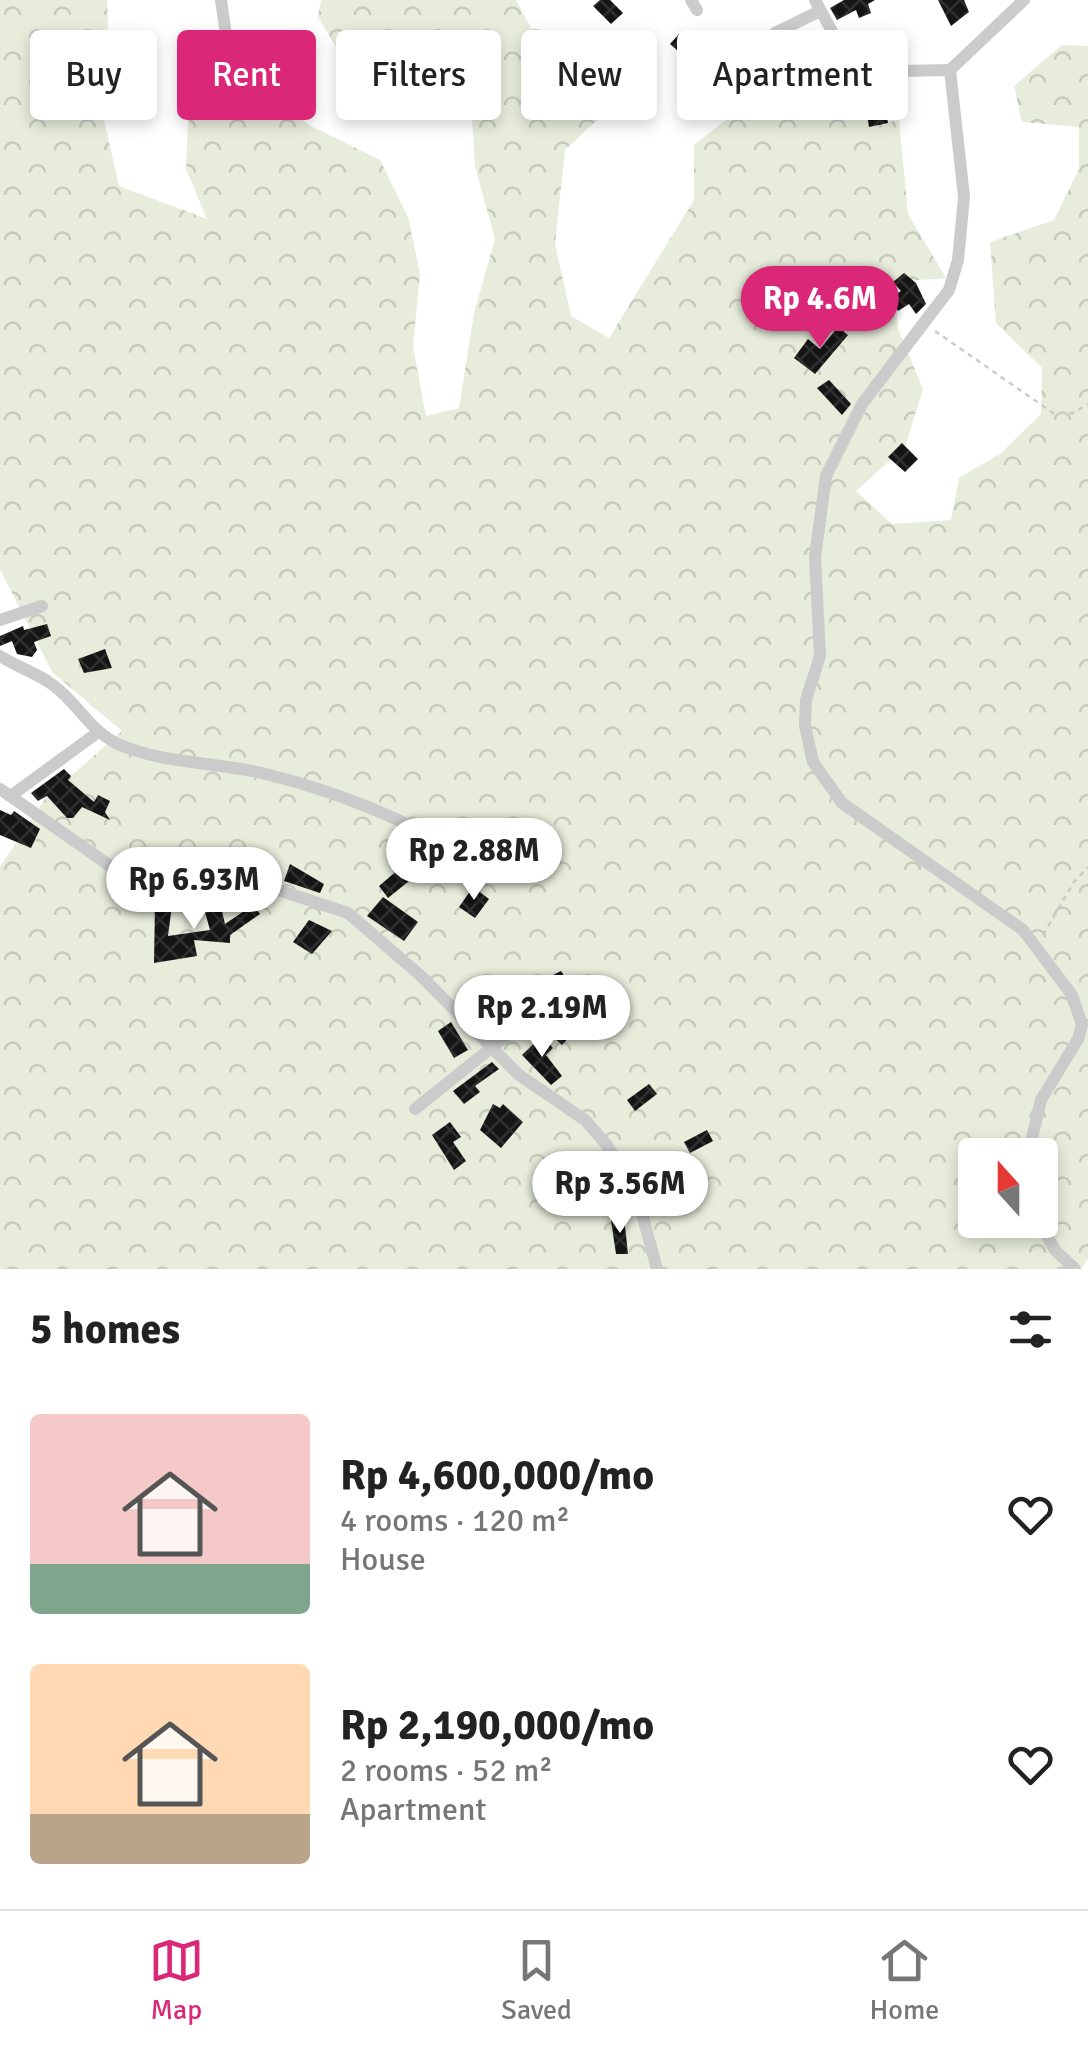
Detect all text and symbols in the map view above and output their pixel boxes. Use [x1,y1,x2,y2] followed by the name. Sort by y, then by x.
[30,30,157,120] chip: Buy
[177,30,316,120] chip: Rent
[336,30,501,120] chip: Filters
[521,30,657,120] chip: New
[677,30,908,120] chip: Apartment
[728,266,912,351] pin: Rp 4.6M
[763,279,877,318] text: Rp 4.6M
[371,818,577,903] pin: Rp 2.88M
[408,831,540,870] text: Rp 2.88M
[91,847,297,932] pin: Rp 6.93M
[128,860,260,899] text: Rp 6.93M
[439,975,645,1060] pin: Rp 2.19M
[476,988,608,1027] text: Rp 2.19M
[958,1138,1058,1238] north arrow
[958,1138,1058,1238] map controls
[517,1151,723,1236] pin: Rp 3.56M
[554,1164,686,1203] text: Rp 3.56M
[1003,1302,1058,1357] icon: filters
[30,1304,180,1355] text: 5 homes
[340,1450,654,1501] text: Rp 4,600,000/mo
[110,1454,230,1574] icon: home
[1003,1487,1058,1542] icon: heart
[340,1501,570,1540] text: 4 rooms · 120 m²
[340,1540,426,1579] text: House
[340,1700,654,1751] text: Rp 2,190,000/mo
[110,1704,230,1824] icon: home
[1003,1737,1058,1792] icon: heart
[340,1751,553,1790] text: 2 rooms · 52 m²
[340,1790,487,1829] text: Apartment
[149,1933,204,2027] tab: Map
[501,1933,572,2027] tab: Saved
[869,1933,939,2027] tab: Home

